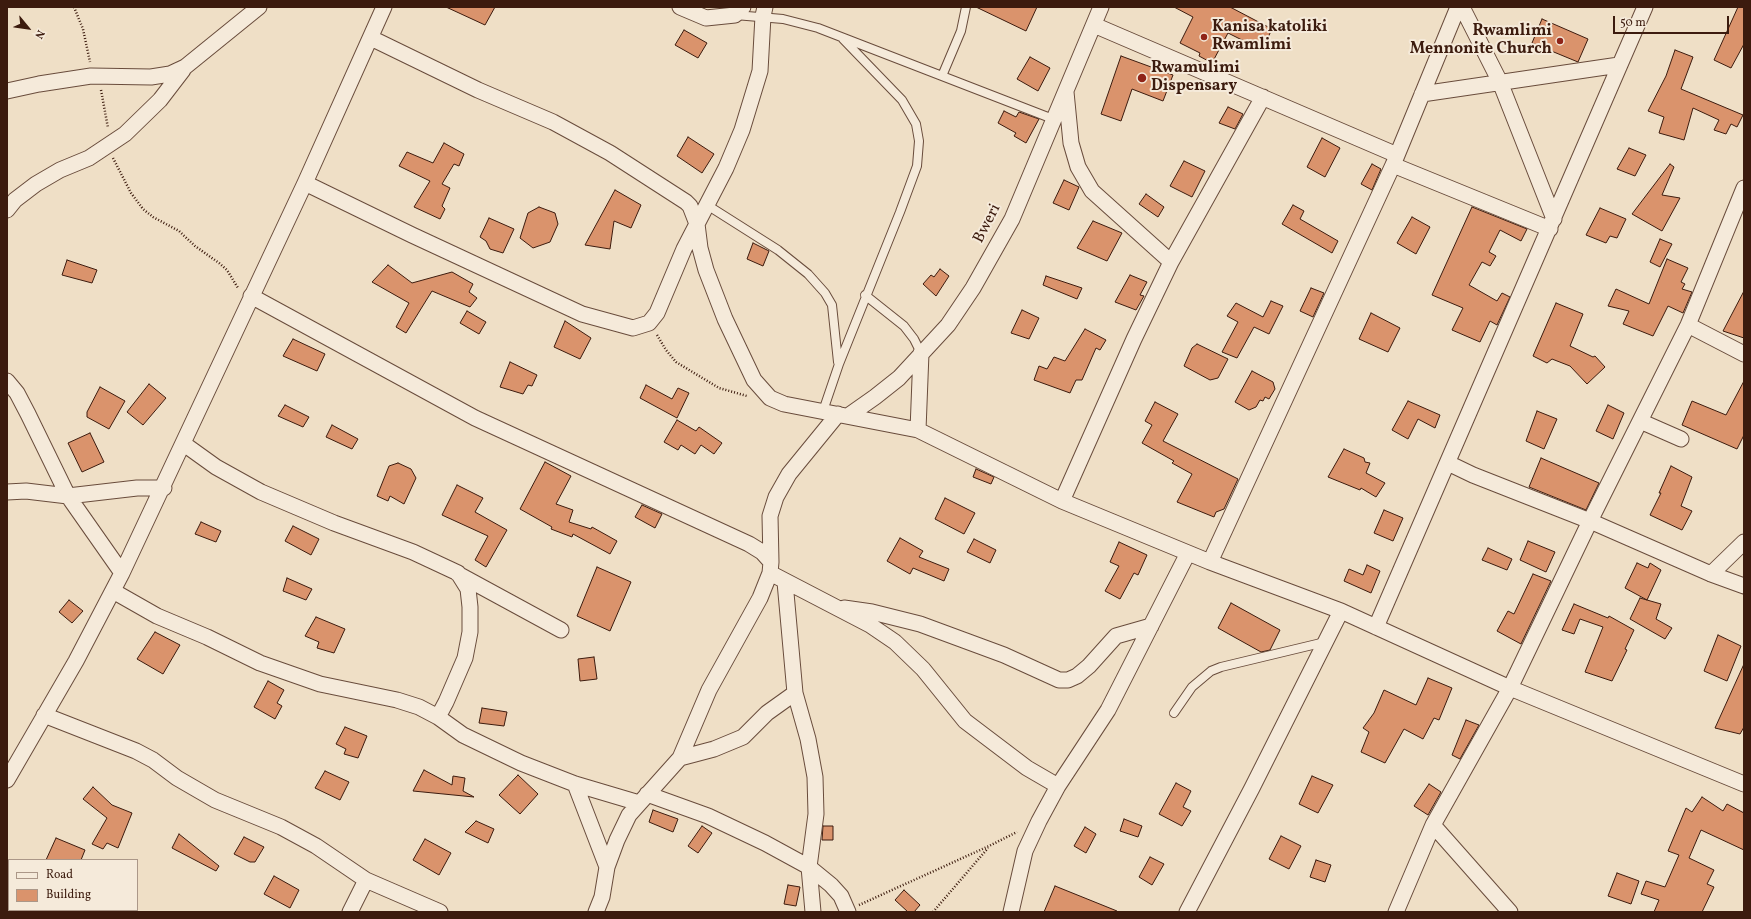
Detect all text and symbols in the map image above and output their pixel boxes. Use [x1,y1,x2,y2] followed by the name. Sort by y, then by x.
[8,8,48,48] north arrow
[1615,8,1731,34] scale bar
[1620,15,1646,31] text: 50 m
[1212,18,1328,56] place label: Kanisa katoliki Rwamlimi
[1410,22,1552,60] place label: Rwamlimi Mennonite Church
[30,27,47,41] text: N
[1199,32,1209,42] marker: Kanisa katoliki Rwamlimi
[1555,36,1565,46] marker: Rwamlimi Mennonite Church
[1151,59,1240,97] place label: Rwamulimi Dispensary
[1136,72,1148,84] marker: Rwamulimi Dispensary
[970,201,1006,247] street label: Bweri
[8,859,138,911] legend
[46,867,73,883] text: Road
[46,887,91,903] text: Building

